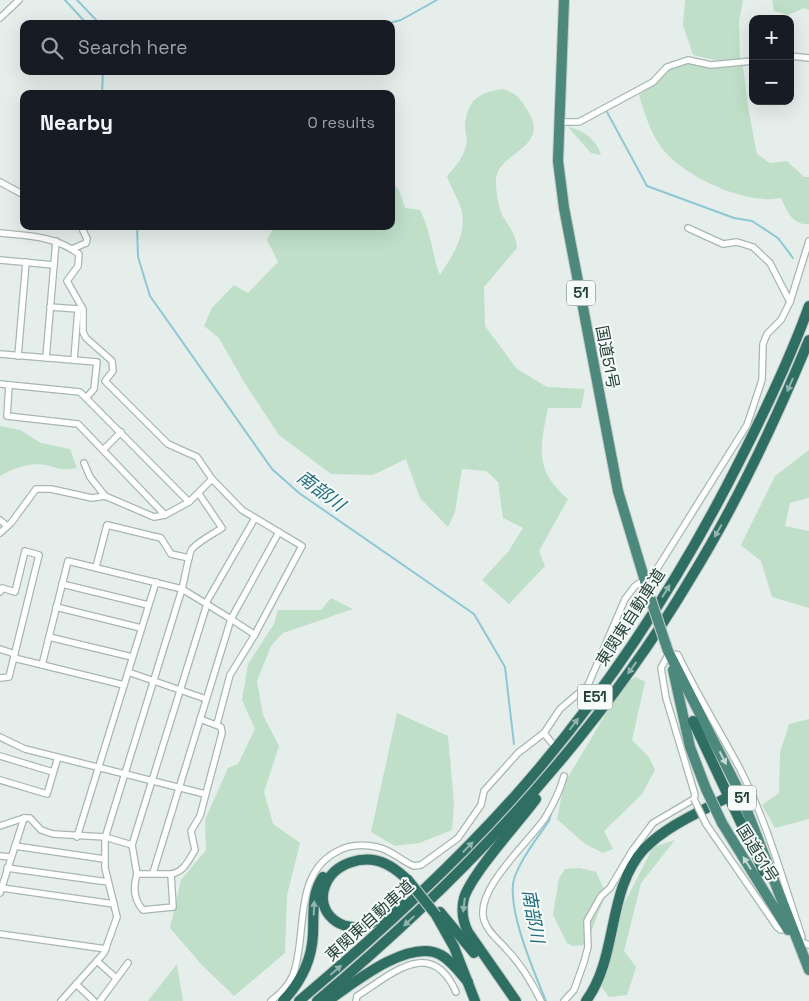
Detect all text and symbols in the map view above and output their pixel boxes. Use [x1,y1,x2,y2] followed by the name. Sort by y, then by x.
[749,15,794,105] map controls
[749,15,794,60] button: +
[20,20,395,75] search box
[38,34,66,62] icon: search
[78,35,188,60] text: Search here
[749,60,794,105] button: −
[40,109,113,136] text: Nearby
[307,112,375,133] text: 0 results
[567,280,595,306] road number: 51
[591,324,624,391] street label: 国道51号
[786,378,794,392] one-way arrow
[293,465,351,517] water label: 南部川
[714,524,723,537] one-way arrow
[591,565,670,670] street label: 東関東自動車道
[662,584,671,597] one-way arrow
[626,661,637,674] one-way arrow
[578,684,612,710] road number: E51
[569,718,580,731] one-way arrow
[719,751,727,765] one-way arrow
[728,786,756,810] road number: 51
[732,821,783,886] street label: 国道51号
[461,841,473,853] one-way arrow
[742,857,751,870] one-way arrow
[321,875,418,966] street label: 東関東自動車道
[517,887,550,946] water label: 南部川
[460,898,468,914] one-way arrow
[310,900,318,916] one-way arrow
[403,915,415,927] one-way arrow
[329,964,342,975] one-way arrow

